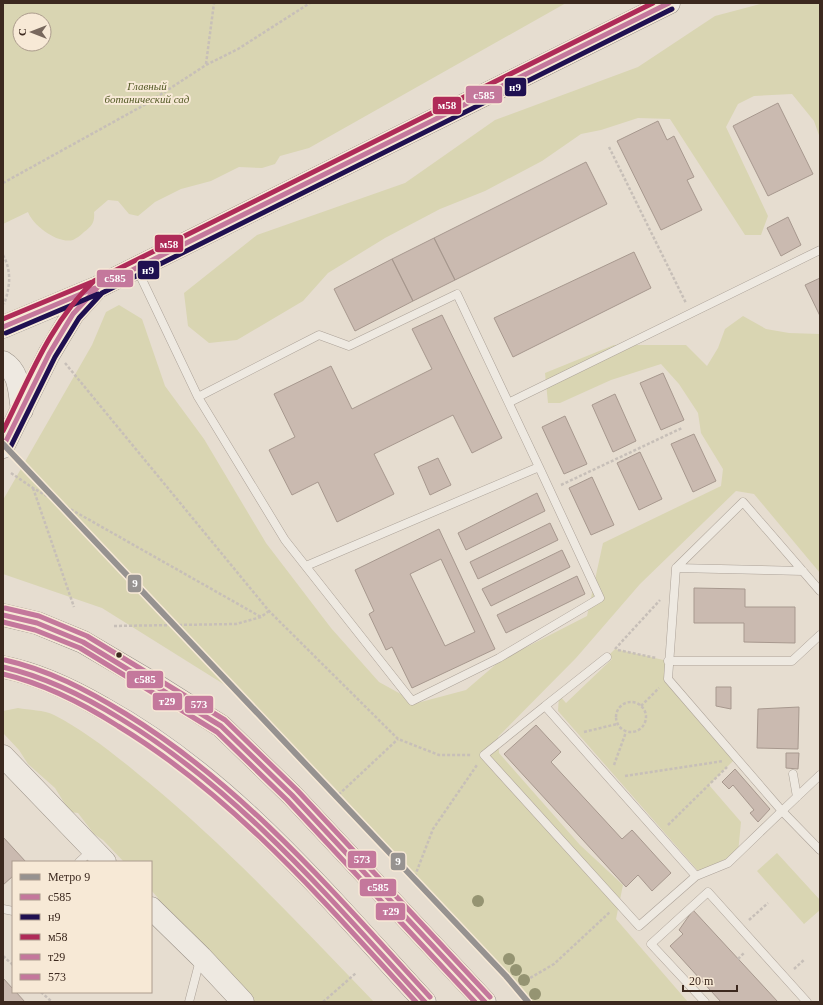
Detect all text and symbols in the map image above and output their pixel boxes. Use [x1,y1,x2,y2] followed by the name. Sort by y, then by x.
[12,12,52,52] north arrow
[16,28,28,36] text: С
[504,77,527,97] line badge: н9
[105,80,190,105] park label: Главный ботанический сад
[509,81,521,93] text: н9
[465,85,503,104] line badge: с585
[473,89,495,101] text: с585
[432,96,462,115] line badge: м58
[438,99,457,111] text: м58
[154,234,184,253] line badge: м58
[160,238,179,250] text: м58
[137,260,160,280] line badge: н9
[142,264,154,276] text: н9
[96,269,134,288] line badge: с585
[104,272,126,284] text: с585
[127,574,142,593] line badge: 9
[132,577,138,589] text: 9
[114,650,124,660] unlabelled marker
[126,670,164,689] line badge: с585
[134,673,156,685] text: с585
[152,692,183,711] line badge: т29
[159,695,176,707] text: т29
[184,695,214,714] line badge: 573
[191,698,208,710] text: 573
[347,850,377,869] line badge: 573
[390,852,406,871] line badge: 9
[354,853,371,865] text: 573
[395,855,401,867] text: 9
[12,861,152,993] legend
[48,870,90,884] text: Метро 9
[359,878,397,897] line badge: с585
[367,881,389,893] text: с585
[48,890,71,904] text: с585
[375,902,406,921] line badge: т29
[383,905,400,917] text: т29
[48,910,60,924] text: н9
[48,930,68,944] text: м58
[48,950,65,964] text: т29
[683,967,737,993] scale bar
[48,970,66,984] text: 573
[689,974,714,988] text: 20 m

